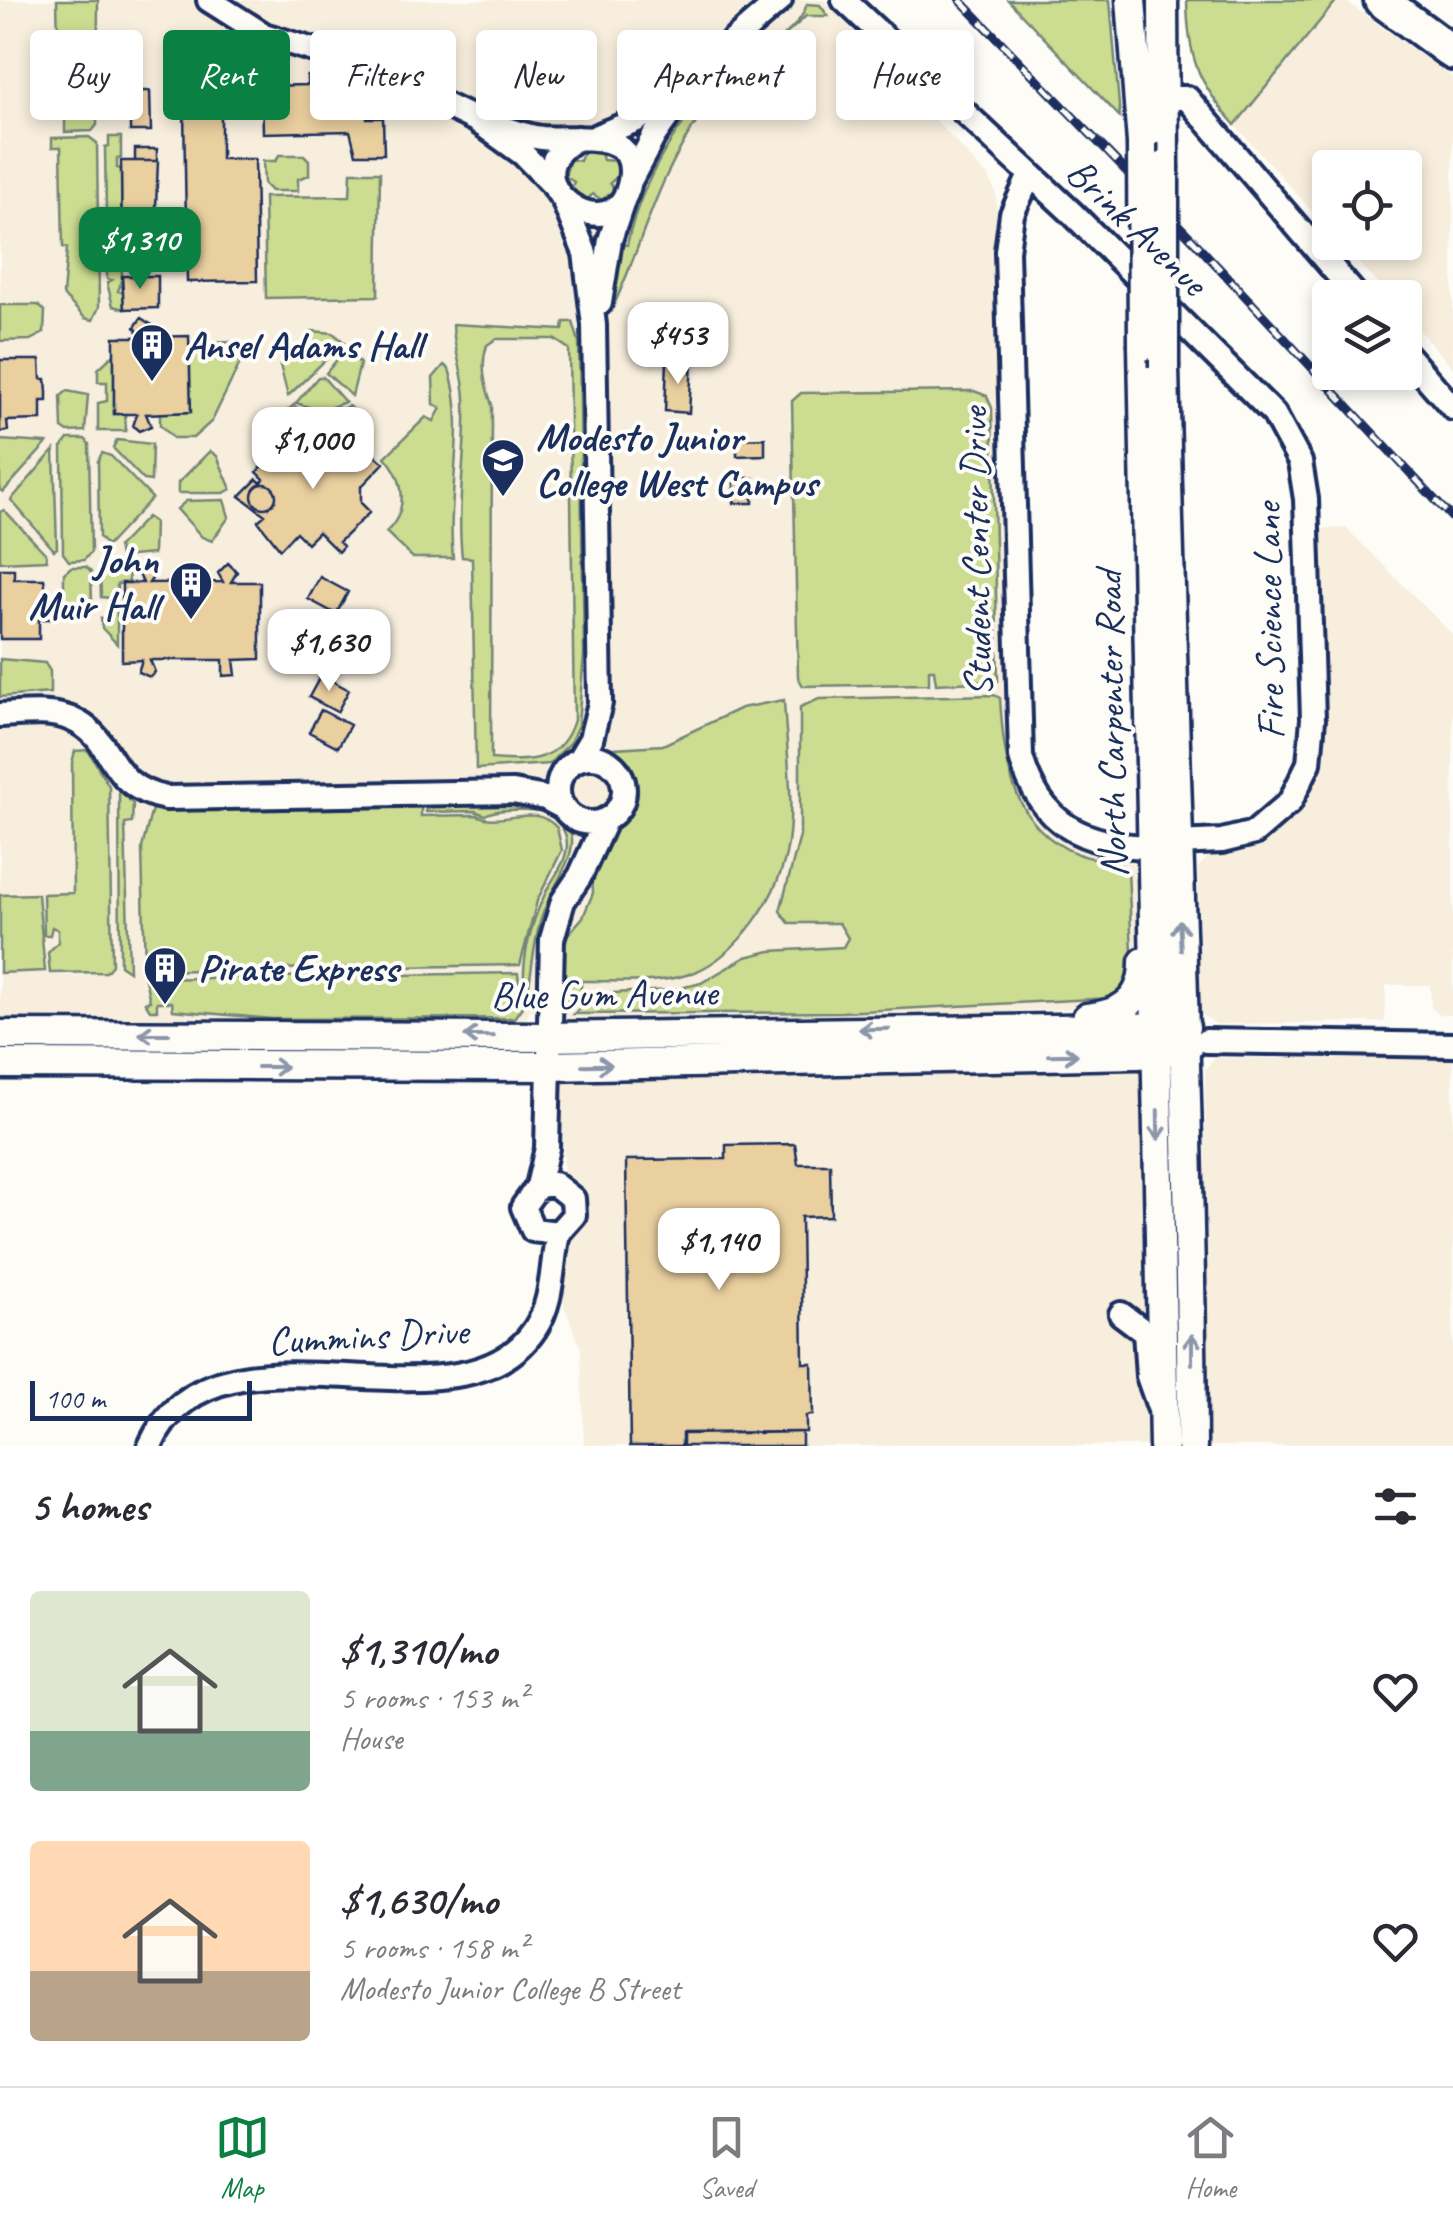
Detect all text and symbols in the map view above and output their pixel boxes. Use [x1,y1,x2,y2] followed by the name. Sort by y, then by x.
[30,30,143,120] chip: Buy
[163,30,290,120] chip: Rent
[310,30,456,120] chip: Filters
[476,30,597,120] chip: New
[617,30,816,120] chip: Apartment
[836,30,974,120] chip: House
[1056,148,1220,309] street label: Brink Avenue
[1312,150,1422,390] map controls
[1312,150,1422,260] button: locate
[59,207,221,292] pin: $1,310
[101,219,179,260] text: $1,310
[1312,280,1422,390] button: layers
[619,302,737,387] pin: $453
[649,314,707,355] text: $453
[184,320,428,370] place label: Ansel Adams Hall
[129,322,175,383] building icon: Ansel Adams Hall
[948,404,1004,697] street label: Student Center Drive
[232,407,394,492] pin: $1,000
[536,412,821,508] place label: Modesto Junior College West Campus
[274,419,352,460] text: $1,000
[480,437,526,498] school or university icon: Modesto Junior College West Campus
[1242,499,1296,740] street label: Fire Science Lane
[29,535,165,631] place label: John Muir Hall
[168,560,214,621] building icon: John Muir Hall
[1083,565,1139,878] street label: North Carpenter Road
[248,609,410,694] pin: $1,630
[289,621,369,662] text: $1,630
[1171,919,1190,951] one-way arrow
[198,943,402,993] place label: Pirate Express
[142,945,188,1006] building icon: Pirate Express
[490,967,721,1021] street label: Blue Gum Avenue
[859,1020,891,1039] one-way arrow
[139,1024,172,1044] one-way arrow
[464,1026,496,1046] one-way arrow
[1046,1046,1078,1064] one-way arrow
[581,1055,613,1074] one-way arrow
[256,1058,288,1076] one-way arrow
[1148,1108,1167,1140] one-way arrow
[638,1208,800,1293] pin: $1,140
[680,1220,758,1261] text: $1,140
[267,1306,472,1366] street label: Cummins Drive
[1182,1333,1201,1365] one-way arrow
[30,1376,252,1420] scale bar
[45,1381,105,1416] text: 100 m
[1368,1479,1423,1534] icon: filters
[30,1480,148,1533] text: 5 homes
[340,1624,497,1677] text: $1,310/mo
[110,1631,230,1751] icon: home
[1368,1664,1423,1719] icon: heart
[340,1677,527,1718] text: 5 rooms · 153 m²
[340,1718,402,1759] text: House
[340,1874,498,1927] text: $1,630/mo
[110,1881,230,2001] icon: home
[1368,1914,1423,1969] icon: heart
[340,1927,527,1968] text: 5 rooms · 158 m²
[340,1968,680,2009] text: Modesto Junior College B Street
[215,2110,270,2205] tab: Map
[699,2110,754,2205] tab: Saved
[1183,2110,1238,2205] tab: Home

